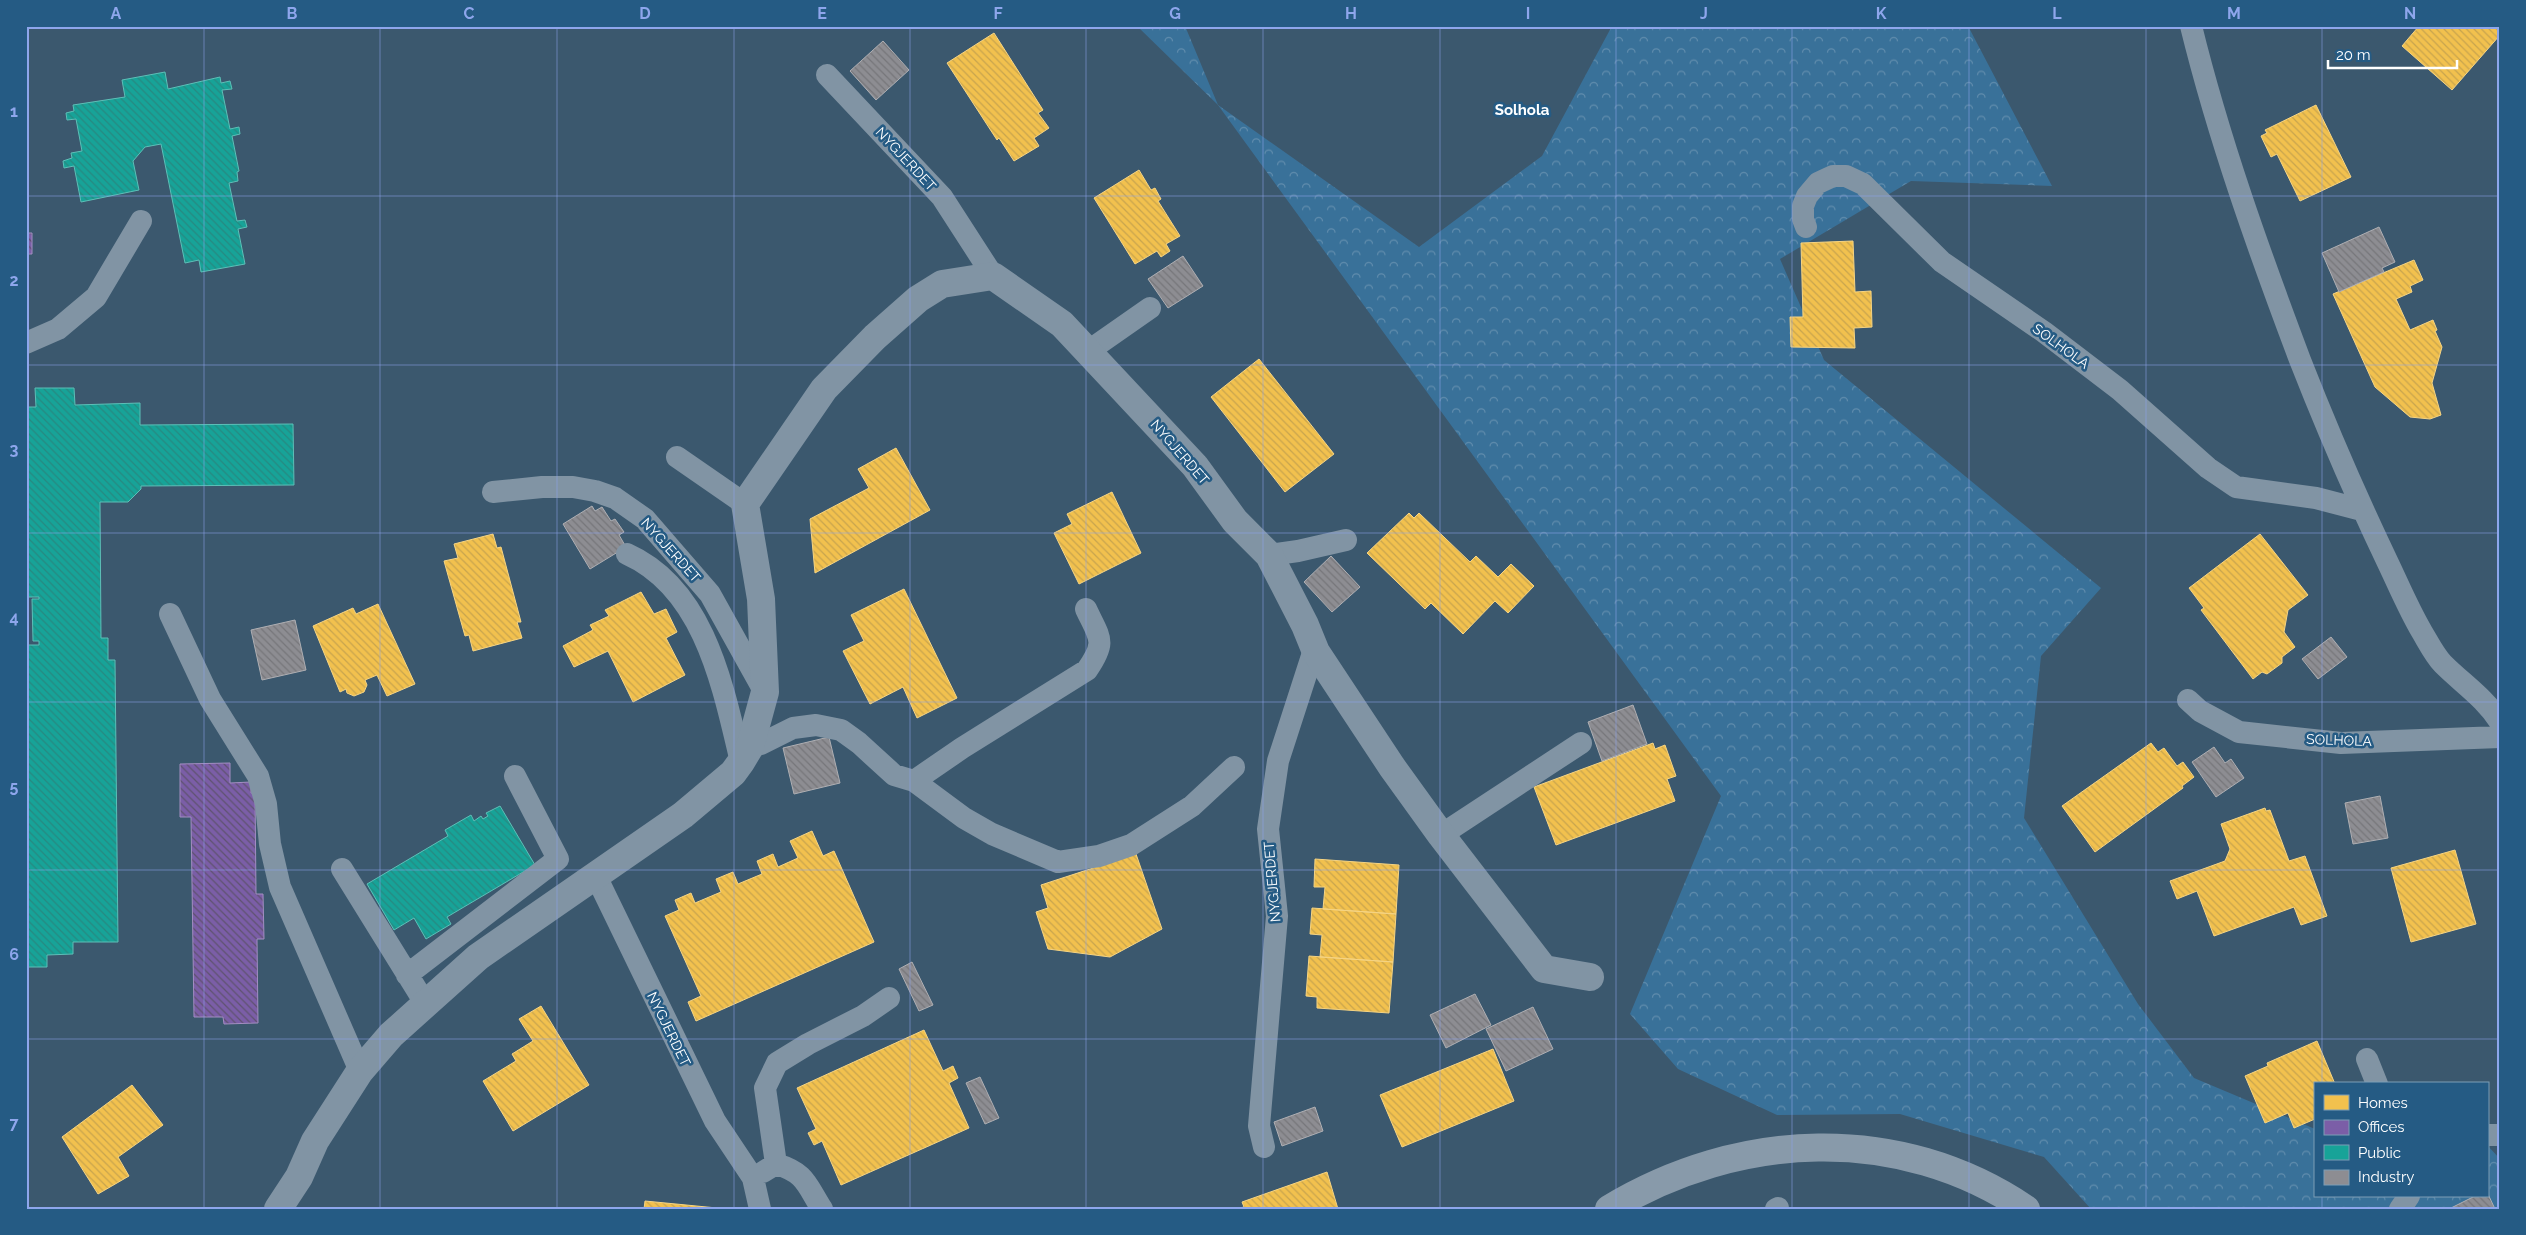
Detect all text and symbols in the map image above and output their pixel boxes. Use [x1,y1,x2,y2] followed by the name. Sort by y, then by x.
[111,4,122,23] text: A
[287,4,298,23] text: B
[464,4,475,23] text: C
[639,4,651,23] text: D
[817,4,827,23] text: E
[993,4,1003,23] text: F
[1169,4,1181,23] text: G
[1345,4,1357,23] text: H
[1526,4,1530,23] text: I
[1700,4,1708,23] text: J
[1876,4,1887,23] text: K
[2052,4,2062,23] text: L
[2227,4,2241,23] text: M
[2404,4,2416,23] text: N
[2328,38,2457,70] scale bar
[2336,46,2371,64] text: 20 m
[1495,101,1550,119] district label: Solhola
[10,102,18,121] text: 1
[873,124,940,194] street label: NYGJERDET
[9,271,19,290] text: 2
[2030,320,2093,372] street label: SOLHOLA
[1147,416,1213,488] street label: NYGJERDET
[10,440,19,459] text: 3
[638,515,704,586] street label: NYGJERDET
[9,608,19,627] text: 4
[2306,731,2373,749] street label: SOLHOLA
[10,777,19,796] text: 5
[1260,841,1283,923] street label: NYGJERDET
[9,945,19,964] text: 6
[644,989,694,1069] street label: NYGJERDET
[2314,1082,2488,1198] legend
[2358,1094,2408,1112] text: Homes
[10,1114,19,1133] text: 7
[2358,1118,2405,1136] text: Offices
[2358,1144,2401,1162] text: Public
[2358,1168,2414,1186] text: Industry

